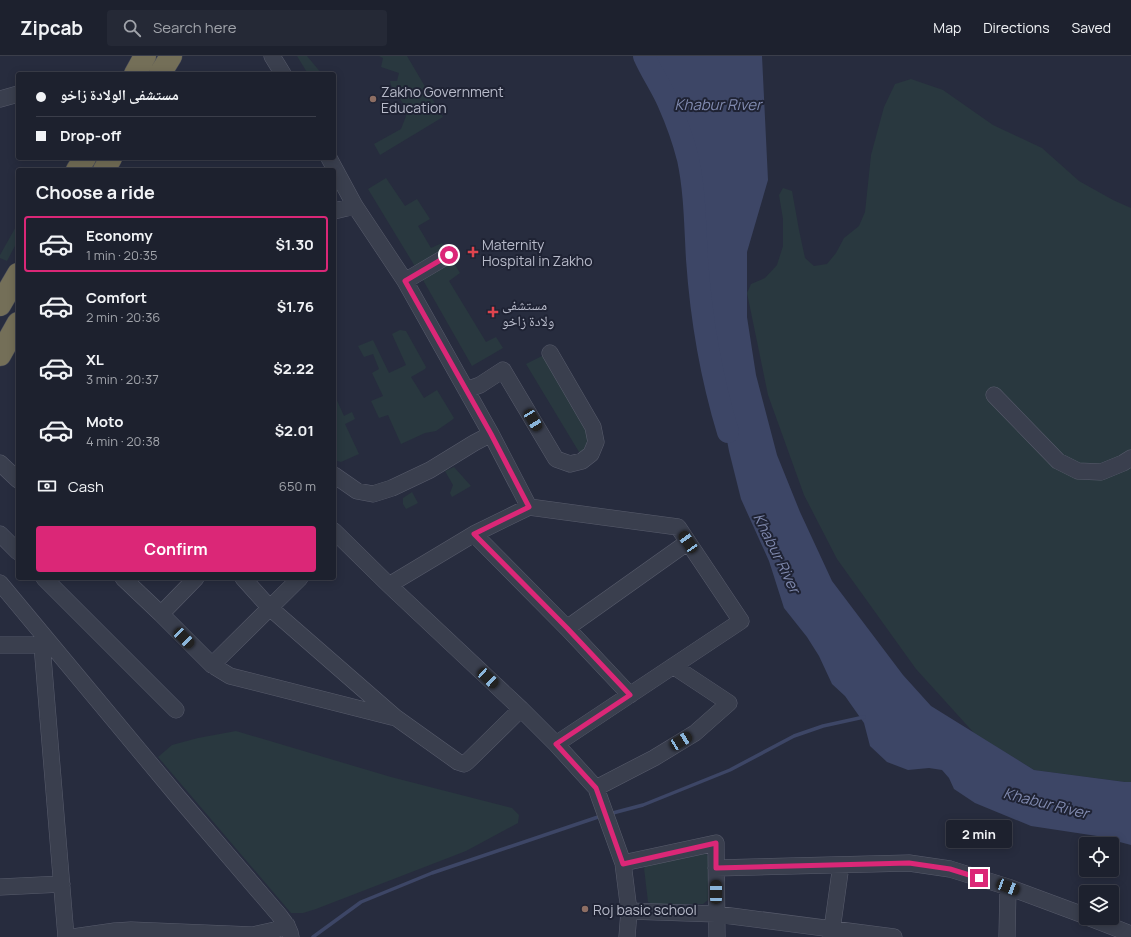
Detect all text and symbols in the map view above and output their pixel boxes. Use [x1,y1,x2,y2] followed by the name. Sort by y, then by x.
[107,10,387,46] search box
[20,15,83,41] text: Zipcab
[121,17,143,39] icon: search
[153,17,236,38] text: Search here
[933,18,961,37] text: Map
[983,18,1050,37] text: Directions
[1072,18,1111,37] text: Saved
[381,82,504,117] place label: Zakho Government Education
[60,84,179,105] text: مستشفى الولادة زاخو
[368,94,378,104] marker: Zakho Government Education
[675,94,764,115] water label: Khabur River
[60,125,121,146] text: Drop-off
[36,180,155,204] text: Choose a ride
[86,225,153,246] text: Economy
[38,226,74,262] icon: car
[275,234,314,255] text: $1.30
[482,235,592,270] place label: Maternity Hospital in Zakho
[86,246,158,264] text: 1 min · 20:35
[440,246,458,264] route start
[467,246,479,258] marker: Maternity Hospital in Zakho
[86,287,147,308] text: Comfort
[38,288,74,324] icon: car
[502,295,554,330] place label: مستشفى ولادة زاخو
[277,296,314,317] text: $1.76
[487,306,499,318] marker: مستشفى ولادة زاخو
[86,308,160,326] text: 2 min · 20:36
[86,349,104,370] text: XL
[38,350,74,386] icon: car
[273,358,314,379] text: $2.22
[86,370,159,388] text: 3 min · 20:37
[522,407,544,433] car
[86,411,123,432] text: Moto
[38,412,74,448] icon: car
[275,420,314,441] text: $2.01
[86,432,160,450] text: 4 min · 20:38
[36,475,58,497] icon: cash
[68,476,104,497] text: Cash
[279,477,316,495] text: 650 m
[749,509,807,599] water label: Khabur River
[36,526,316,572] button: Confirm
[676,529,700,555] car
[171,625,197,651] car
[475,665,501,691] car
[668,730,694,752] car
[1001,782,1093,824] water label: Khabur River
[946,820,1012,848] callout: 2 min
[962,825,996,843] text: 2 min
[1079,837,1119,925] map controls
[1079,837,1119,877] button: locate
[970,869,988,887] route end
[995,877,1021,897] car
[710,880,722,904] car
[1079,885,1119,925] button: layers
[593,900,697,919] place label: Roj basic school
[580,904,590,914] marker: Roj basic school

